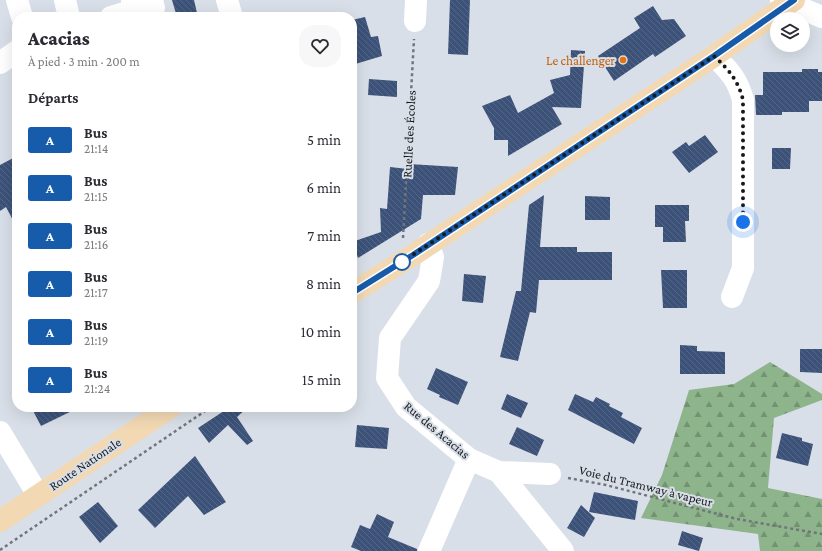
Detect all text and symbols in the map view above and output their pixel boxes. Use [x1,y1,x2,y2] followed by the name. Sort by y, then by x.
[770,12,810,52] map controls
[770,12,810,52] button: layers
[299,25,341,67] button: heart
[28,28,90,49] text: Acacias
[546,53,615,68] place label: Le challenger
[28,54,140,69] text: À pied · 3 min · 200 m
[618,55,628,65] marker: Le challenger
[28,90,78,106] text: Départs
[399,90,419,178] street label: Ruelle des Écoles
[84,125,107,141] text: Bus
[46,132,54,148] text: A
[307,132,341,148] text: 5 min
[84,141,108,156] text: 21:14
[84,173,107,189] text: Bus
[46,180,54,196] text: A
[307,180,341,196] text: 6 min
[84,189,108,204] text: 21:15
[733,212,753,232] your location
[84,221,107,237] text: Bus
[46,228,54,244] text: A
[307,228,341,244] text: 7 min
[84,237,108,252] text: 21:16
[393,253,411,271] unlabelled marker
[84,269,107,285] text: Bus
[46,276,54,292] text: A
[306,276,341,292] text: 8 min
[84,285,108,300] text: 21:17
[84,317,107,333] text: Bus
[46,324,54,340] text: A
[301,324,341,340] text: 10 min
[84,333,108,348] text: 21:19
[84,365,107,381] text: Bus
[46,372,54,388] text: A
[302,372,341,388] text: 15 min
[84,381,110,396] text: 21:24
[401,398,473,462] street label: Rue des Acacias
[46,434,124,494] street label: Route Nationale
[578,462,715,510] street label: Voie du Tramway à vapeur

